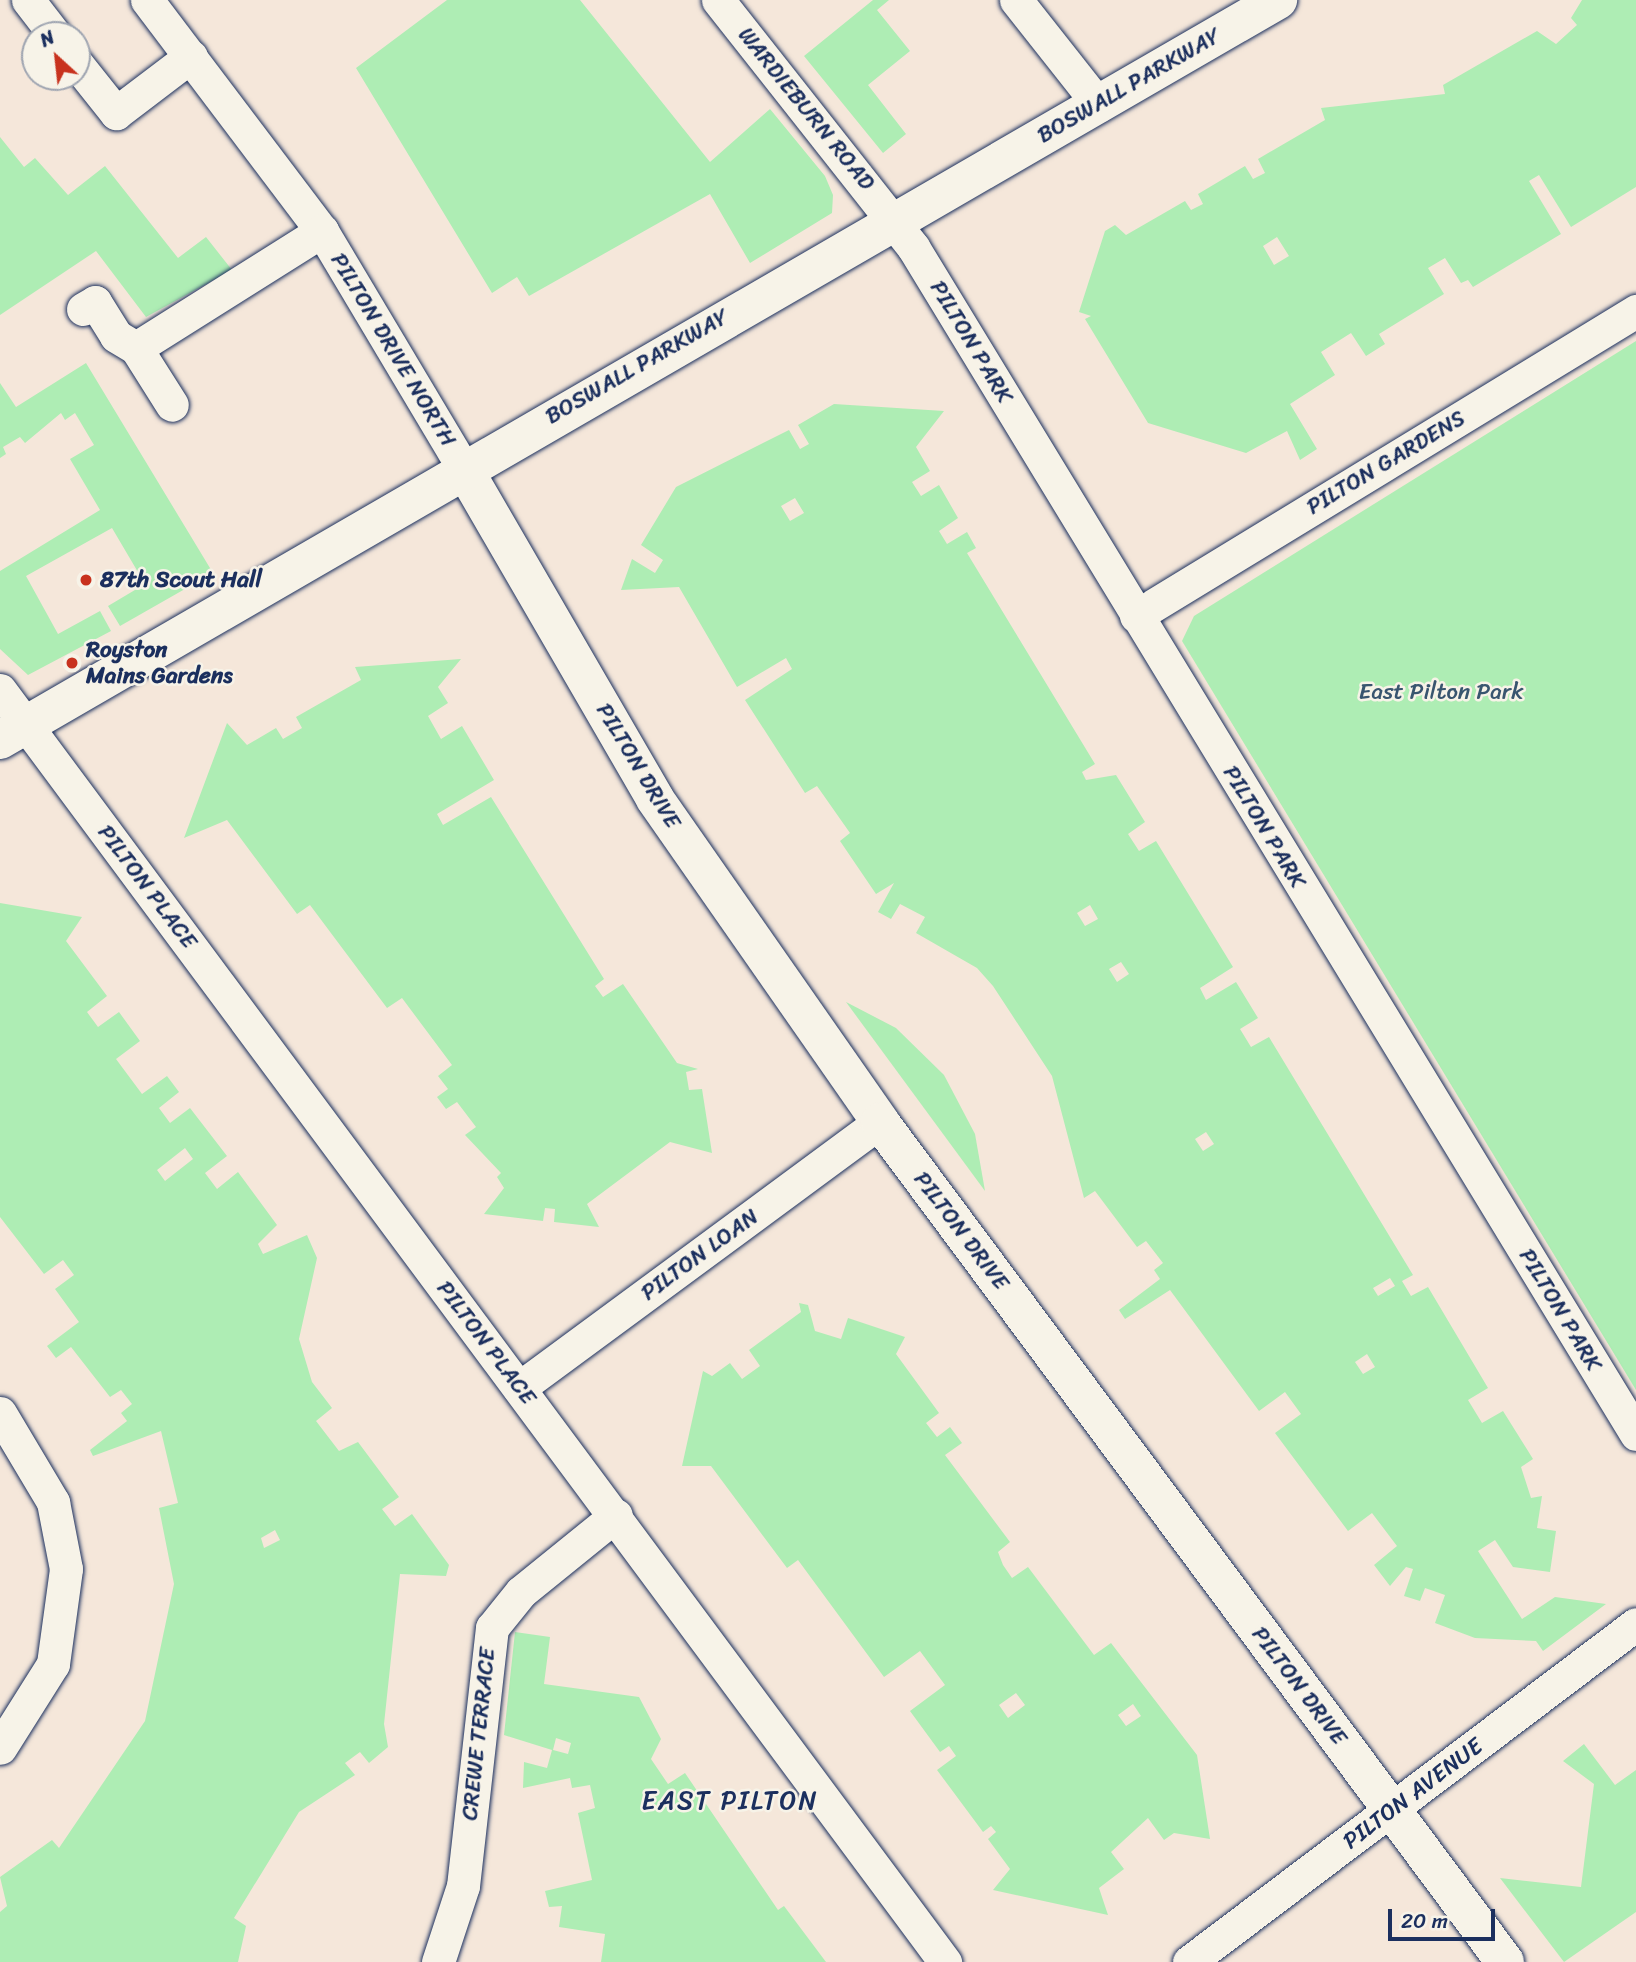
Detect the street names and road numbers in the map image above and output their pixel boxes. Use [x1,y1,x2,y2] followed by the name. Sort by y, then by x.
[732,22,880,196] street label: WARDIEBURN ROAD
[1034,23,1224,149] street label: BOSWALL PARKWAY
[324,247,462,453] street label: PILTON DRIVE NORTH
[924,276,1018,408] street label: PILTON PARK
[542,304,732,430] street label: BOSWALL PARKWAY
[1301,404,1471,522] street label: PILTON GARDENS
[589,697,687,835] street label: PILTON DRIVE
[1217,761,1311,893] street label: PILTON PARK
[91,820,203,954] street label: PILTON PLACE
[906,1165,1016,1297] street label: PILTON DRIVE
[636,1203,764,1307] street label: PILTON LOAN
[1513,1244,1607,1376] street label: PILTON PARK
[430,1276,542,1410] street label: PILTON PLACE
[1244,1620,1354,1752] street label: PILTON DRIVE
[456,1646,502,1822] street label: CREWE TERRACE
[1338,1733,1488,1855] street label: PILTON AVENUE

